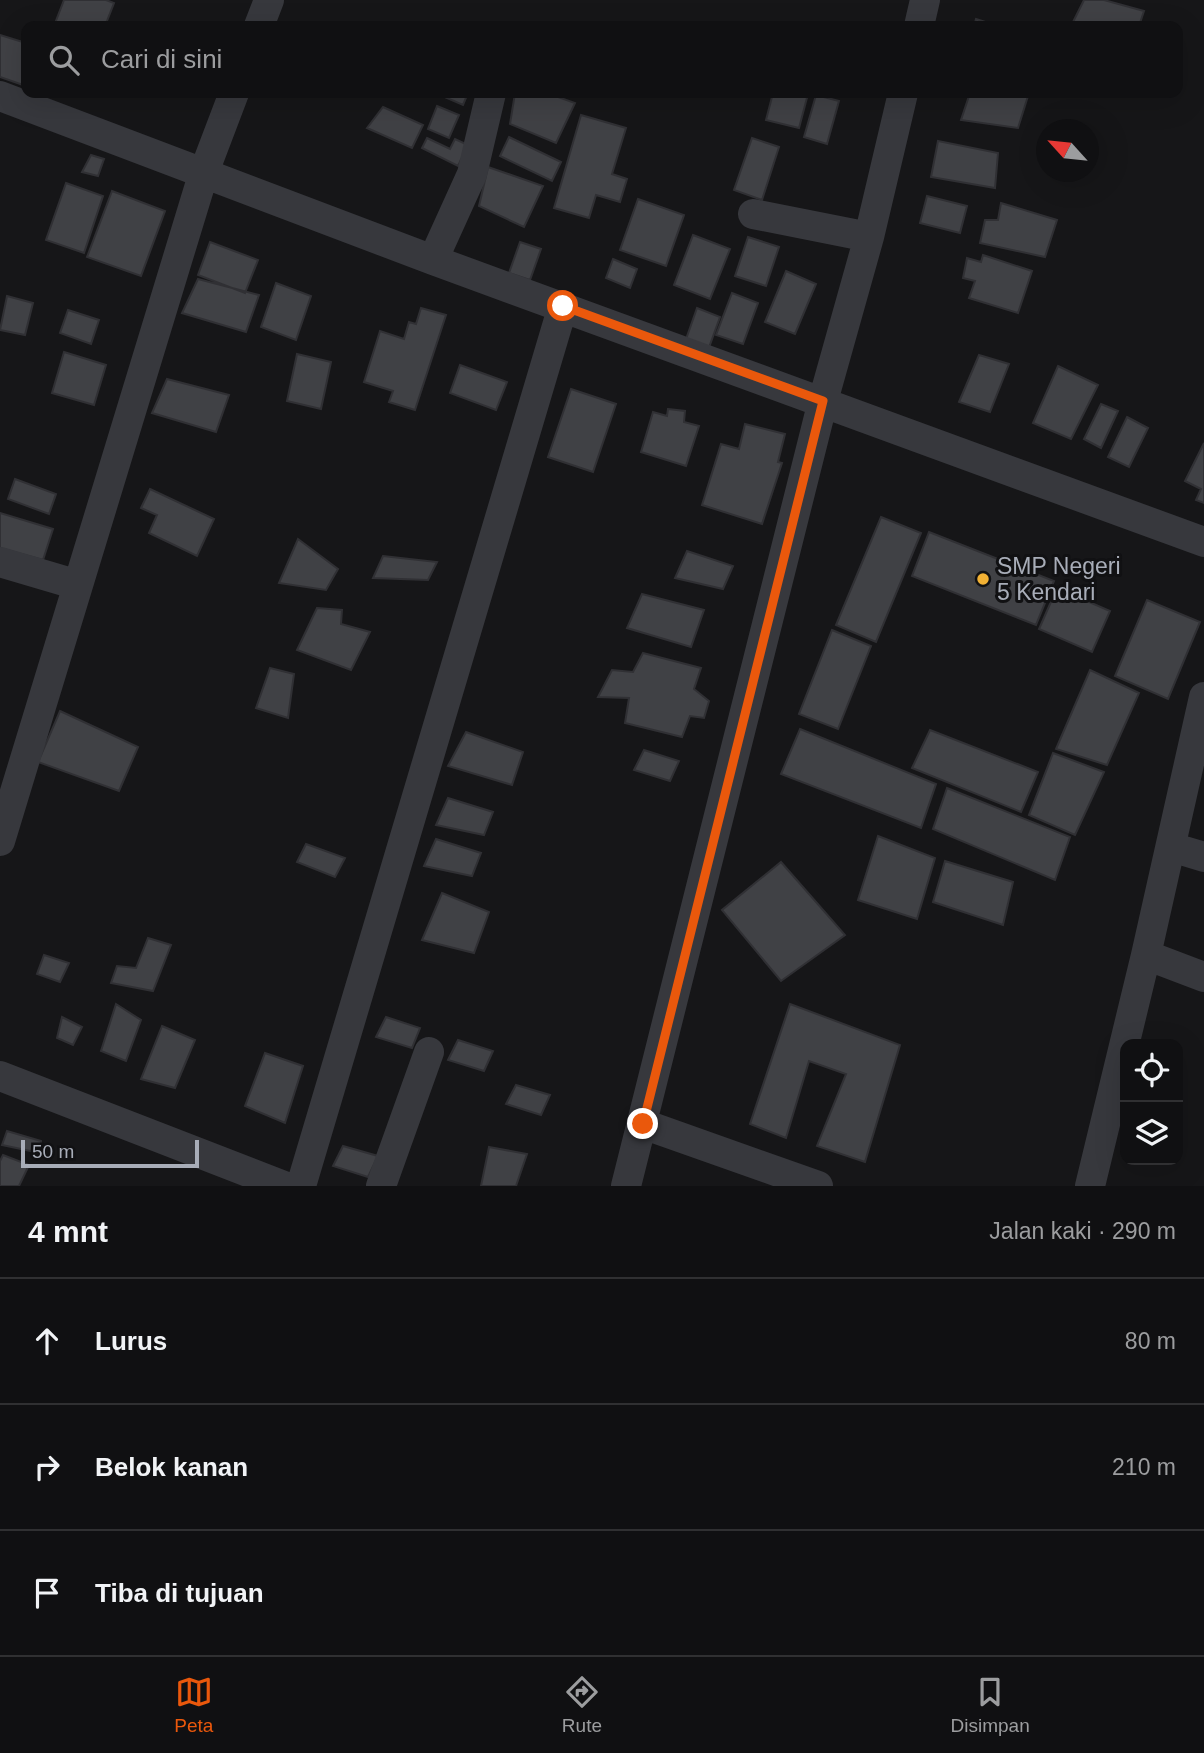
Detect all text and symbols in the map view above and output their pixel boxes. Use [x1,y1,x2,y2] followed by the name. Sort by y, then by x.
[21,21,1183,98] search box
[45,41,83,79] icon: search
[101,44,222,74] text: Cari di sini
[1036,119,1099,182] north arrow
[547,290,578,321] route start
[997,553,1121,605] place label: SMP Negeri 5 Kendari
[975,571,991,587] marker: SMP Negeri 5 Kendari
[1120,1039,1183,1165] map controls
[1120,1039,1183,1102] button: locate
[1120,1102,1183,1165] button: layers
[627,1108,658,1139] route end
[21,1137,200,1169] scale bar
[32,1141,74,1162] text: 50 m
[28,1215,108,1248] text: 4 mnt
[989,1218,1176,1244] text: Jalan kaki · 290 m
[28,1322,66,1360] icon: ahead
[95,1326,167,1356] text: Lurus
[1125,1328,1176,1354] text: 80 m
[28,1448,66,1486] icon: right
[95,1452,248,1482] text: Belok kanan
[1112,1454,1176,1480] text: 210 m
[28,1574,66,1612] icon: arrive
[95,1578,264,1608] text: Tiba di tujuan
[174,1673,213,1737] tab: Peta
[562,1673,602,1737] tab: Rute
[951,1673,1030,1737] tab: Disimpan

